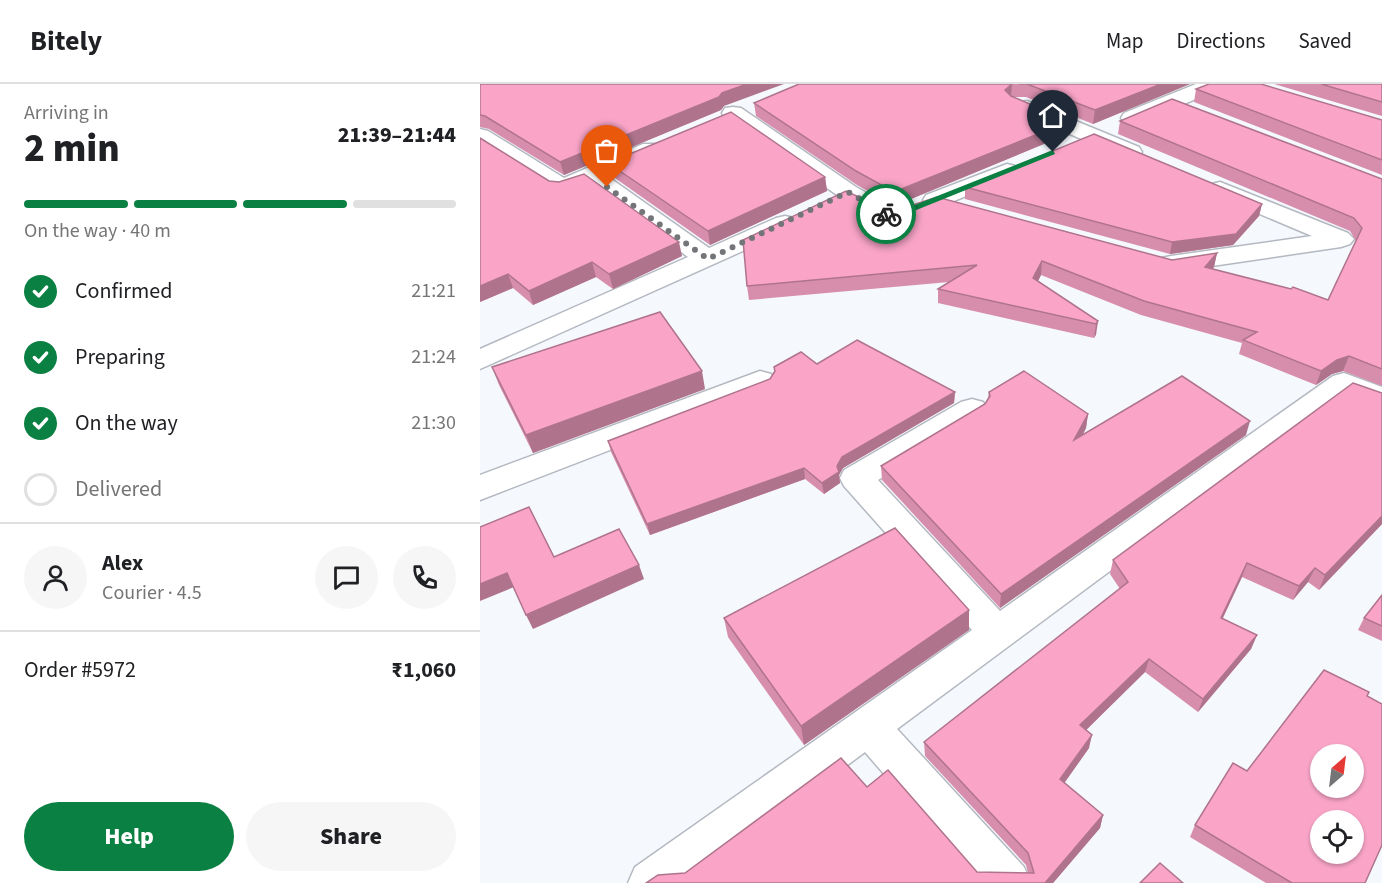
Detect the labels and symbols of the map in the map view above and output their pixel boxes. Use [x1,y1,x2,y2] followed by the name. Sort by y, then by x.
[1027,90,1078,152] pin
[581,125,632,187] pin
[856,184,916,244] courier
[1310,744,1364,798] north arrow

